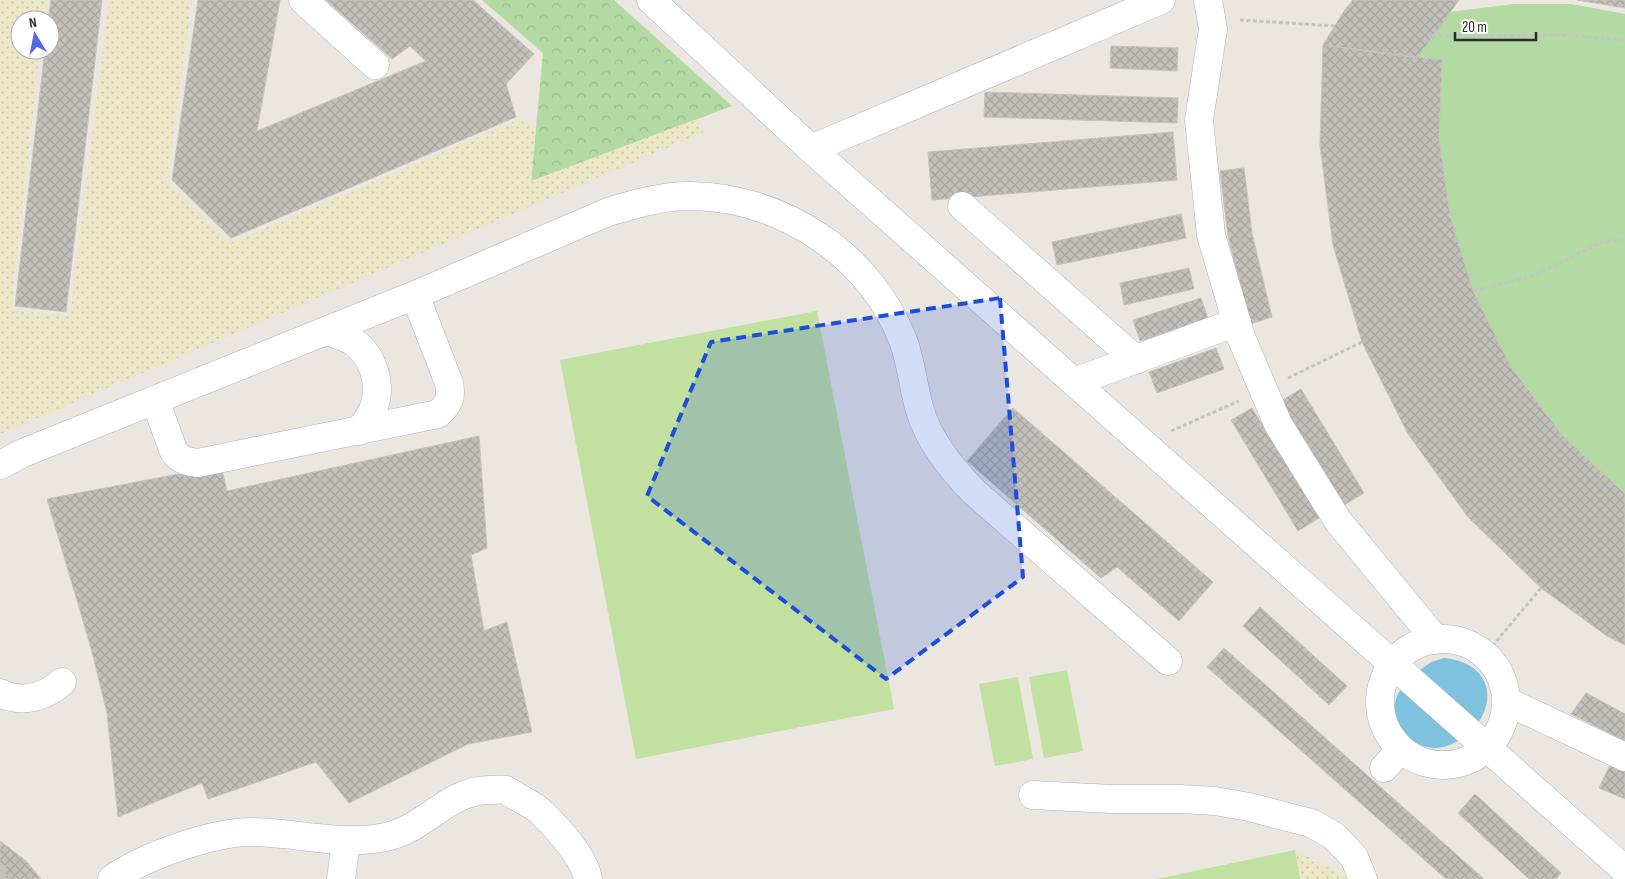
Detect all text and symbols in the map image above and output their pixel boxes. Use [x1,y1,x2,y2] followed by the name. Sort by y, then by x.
[10,10,60,60] north arrow
[1455,10,1536,42] scale bar
[28,14,38,32] text: N
[1462,18,1487,37] text: 20 m

